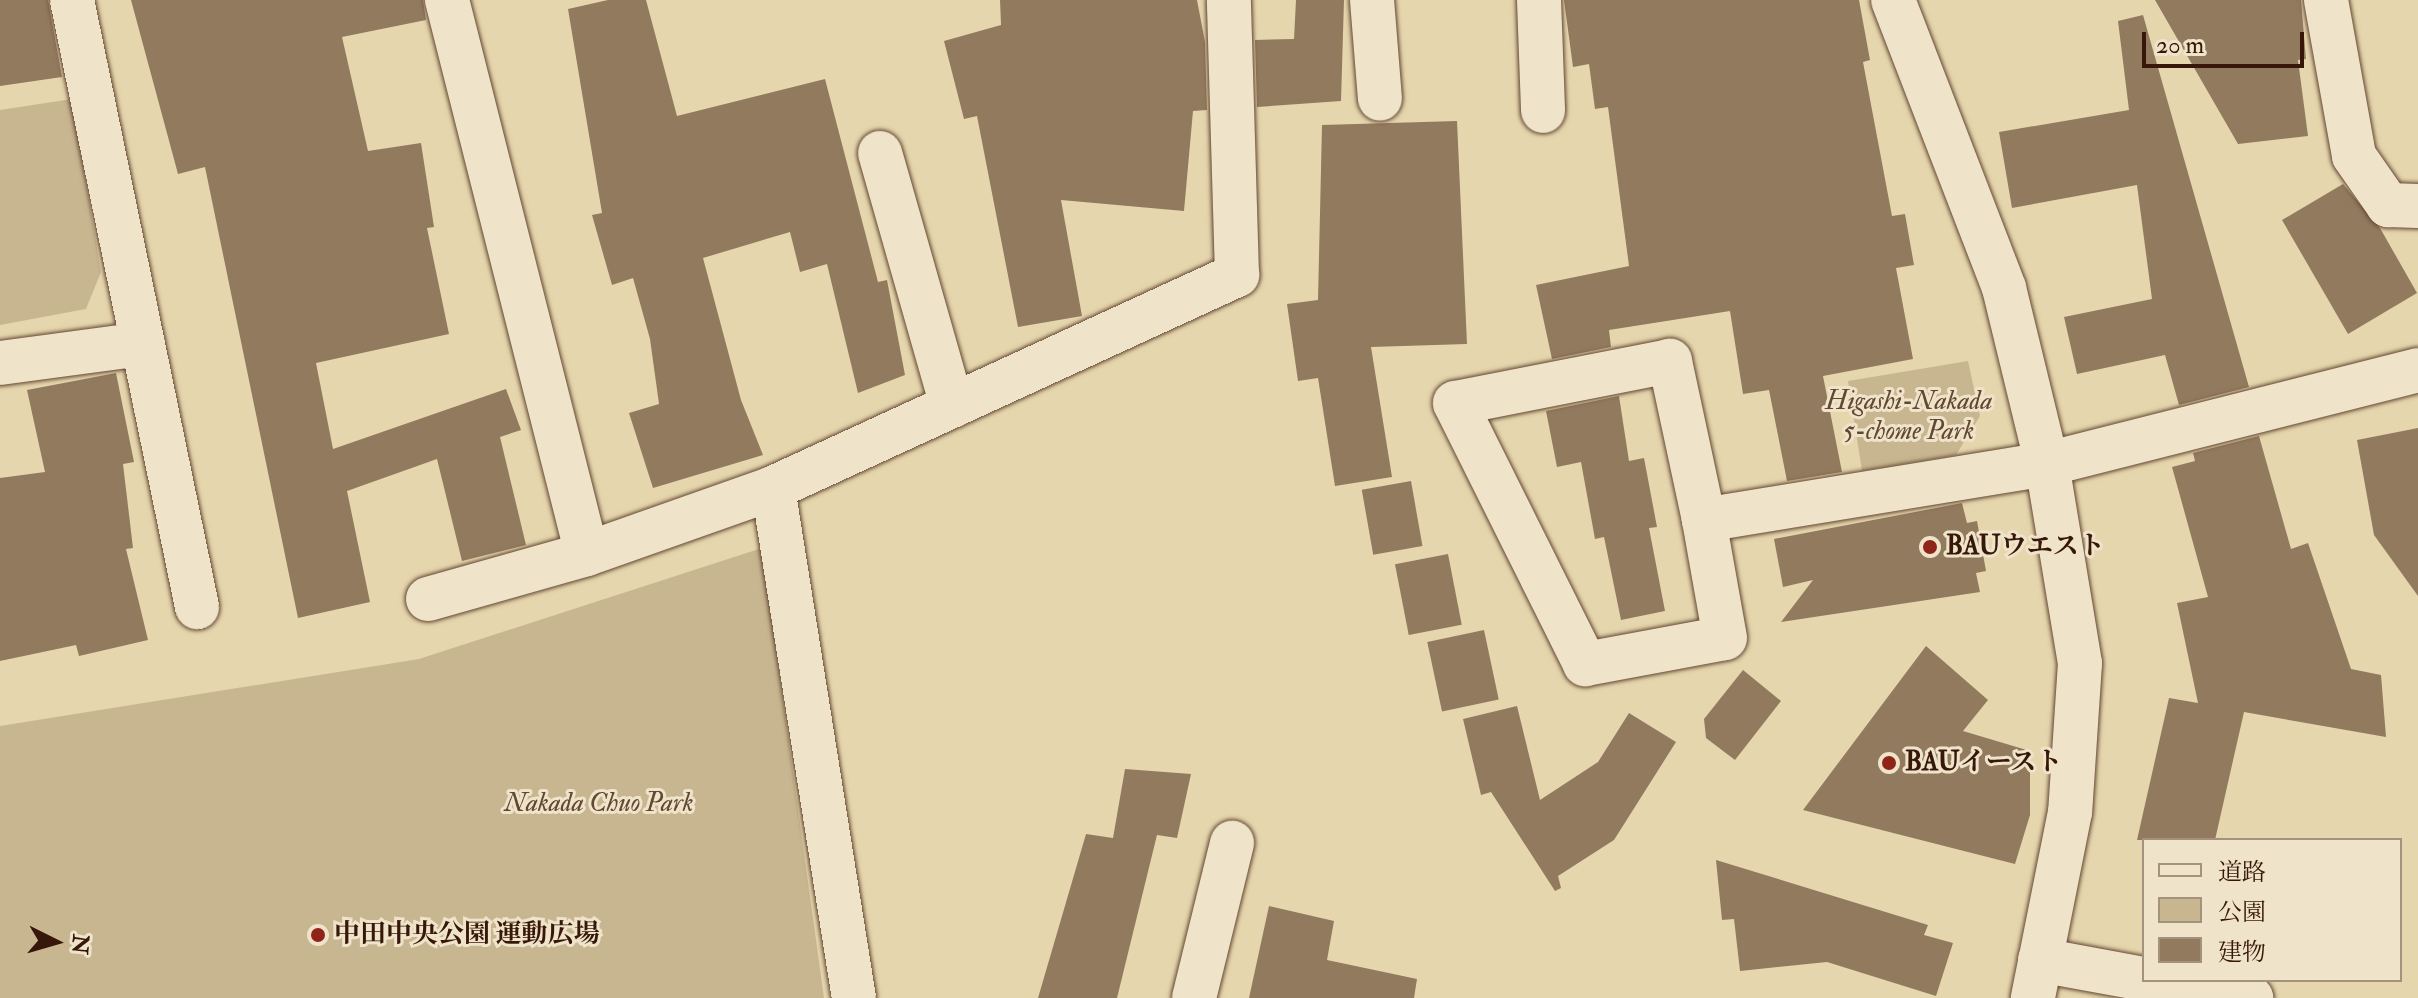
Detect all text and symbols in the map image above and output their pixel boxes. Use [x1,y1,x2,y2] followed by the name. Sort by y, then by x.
[2146,16,2308,66] scale bar
[2156,30,2204,61] text: 20 m
[1825,386,1993,448] park label: Higashi-Nakada 5-chome Park
[1946,531,2105,563] place label: BAUウエスト
[1921,538,1939,556] marker: BAUウエスト
[1905,747,2064,779] place label: BAUイースト
[1880,754,1898,772] marker: BAUイースト
[505,788,693,820] park label: Nakada Chuo Park
[2142,838,2402,982] legend
[2218,857,2266,888] text: 道路
[2218,897,2266,928] text: 公園
[16,902,96,982] north arrow
[334,919,599,951] place label: 中田中央公園 運動広場
[309,926,327,944] marker: 中田中央公園 運動広場
[65,933,95,955] text: N
[2218,937,2266,968] text: 建物

